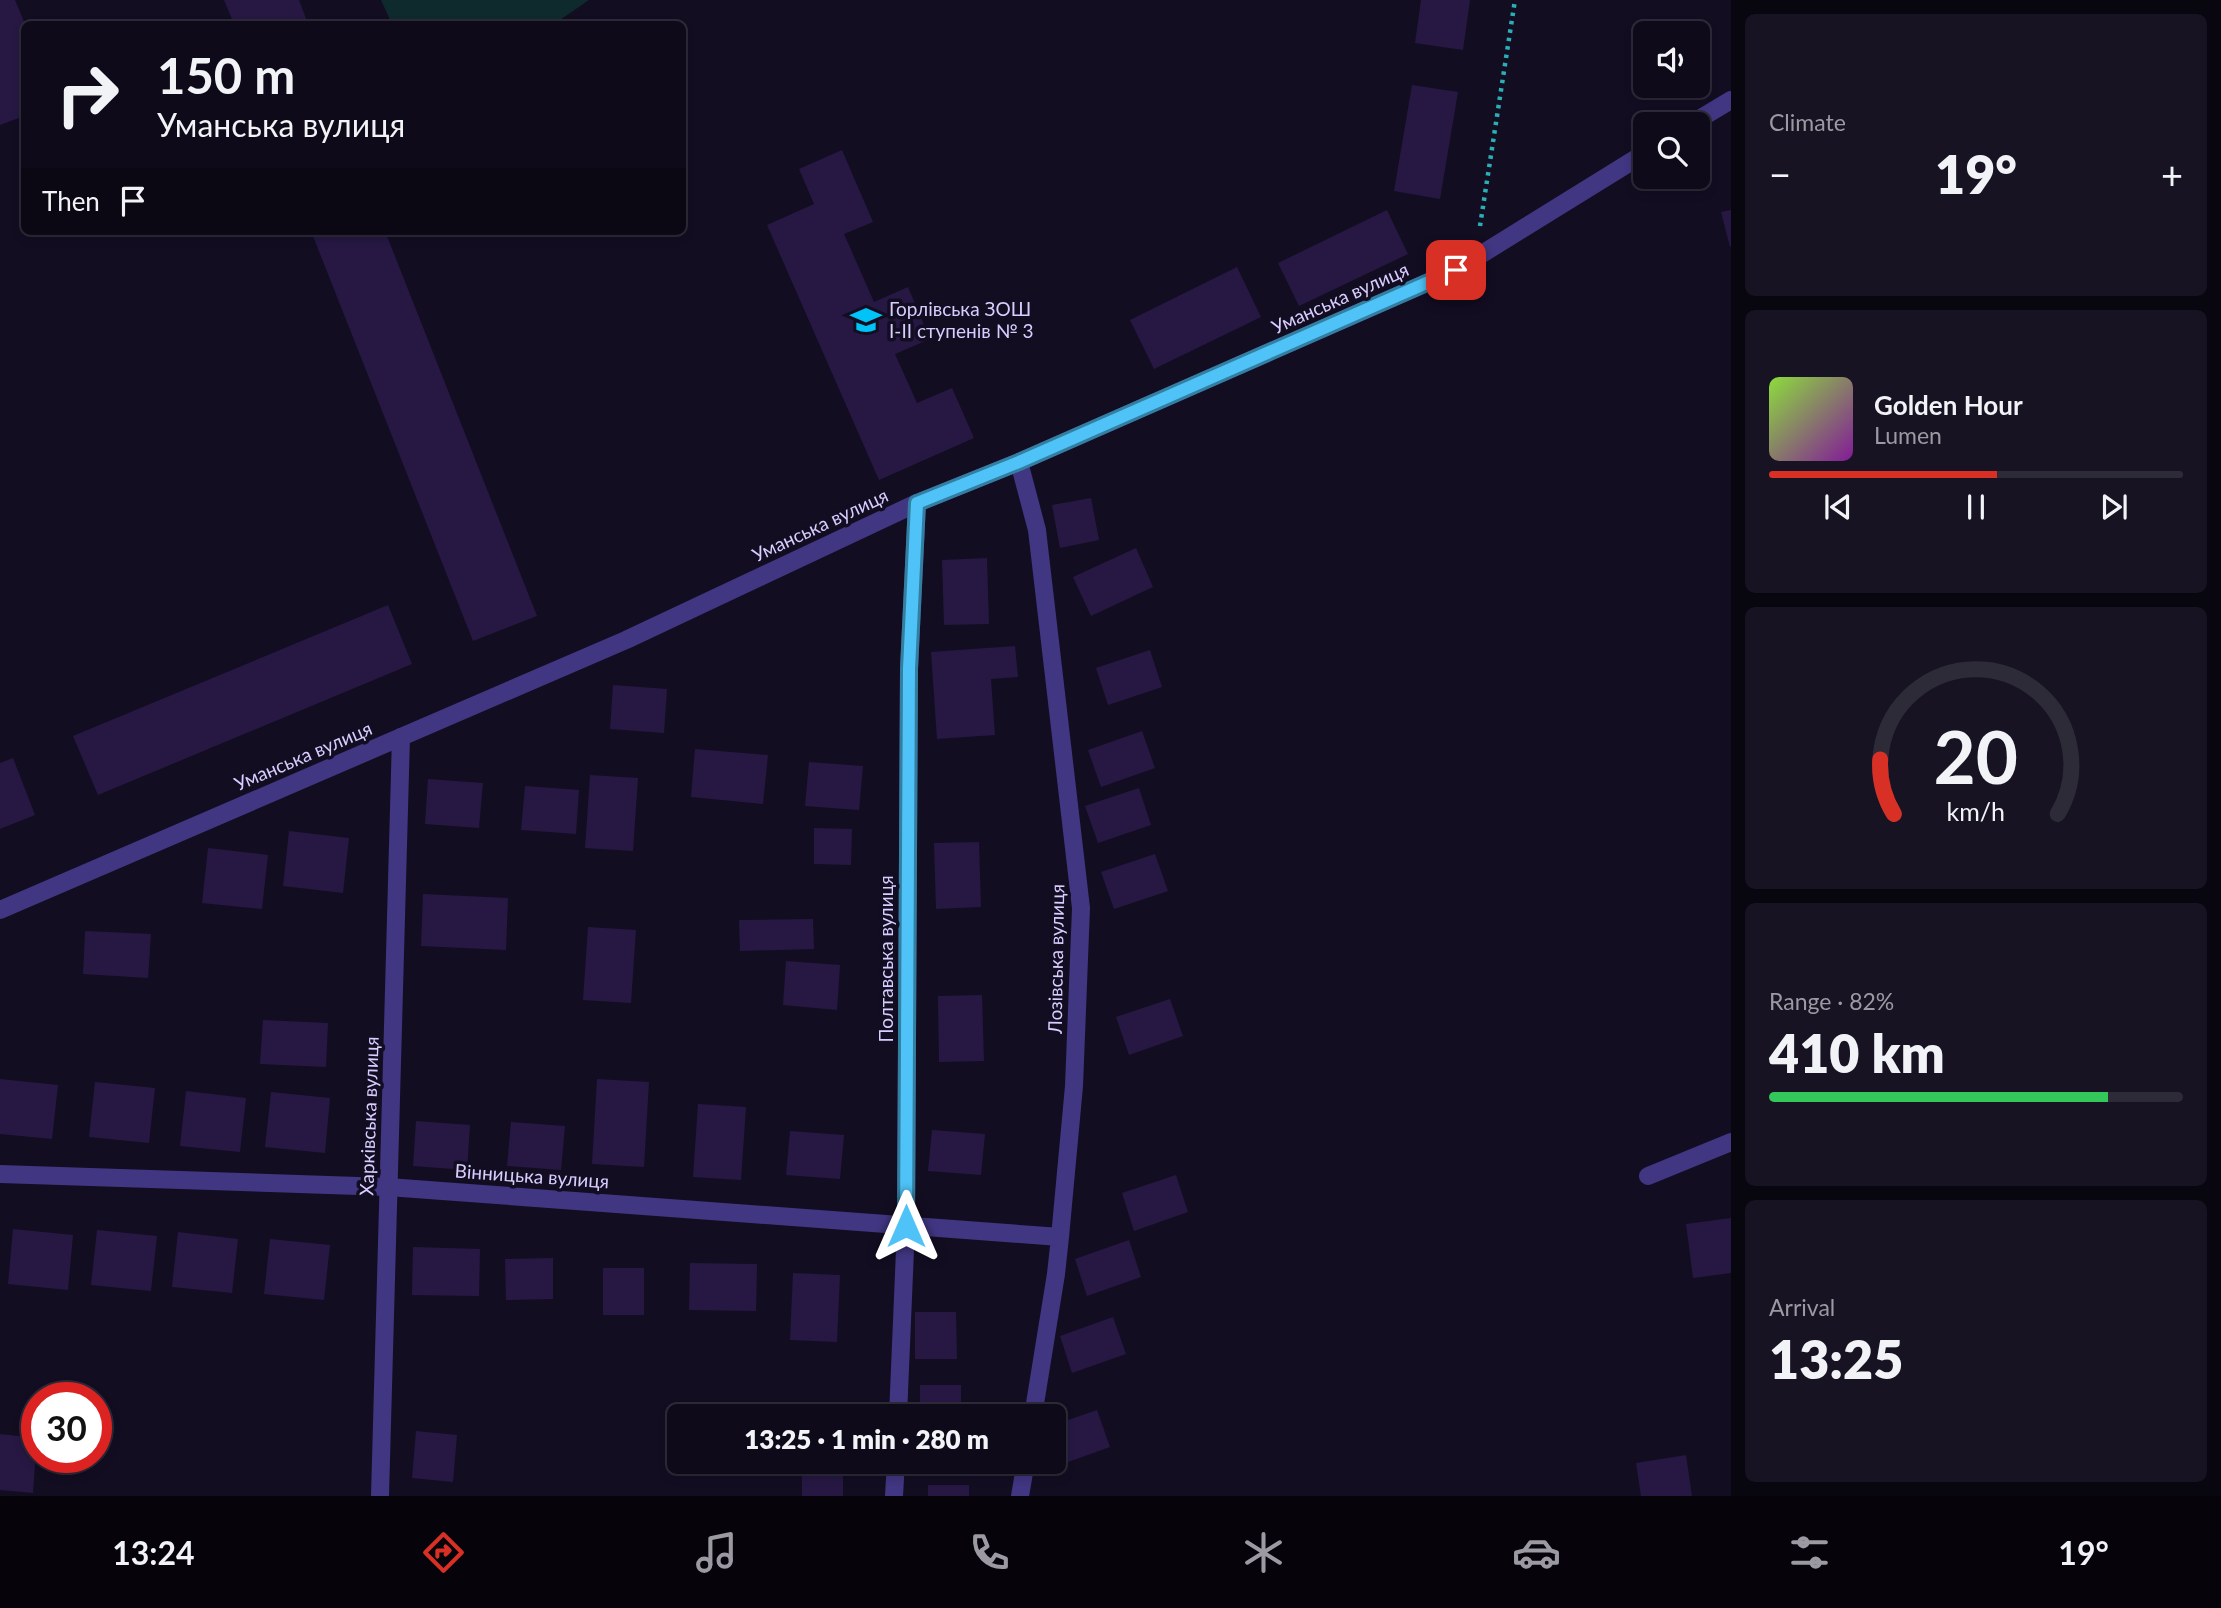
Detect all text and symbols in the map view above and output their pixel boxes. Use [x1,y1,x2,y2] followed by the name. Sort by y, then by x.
[1633,21,1710,189] map controls
[1633,21,1710,98] button: sound
[157,46,295,104] text: 150 m
[42,49,133,140] icon: right
[157,105,405,144] text: Уманська вулиця
[1769,108,1846,136] text: Climate
[1633,112,1710,189] button: search
[1935,143,2017,205] text: 19°
[1769,151,1791,197] text: −
[2161,151,2183,197] text: +
[114,182,152,220] icon: arrive
[42,185,100,217] text: Then
[1426,240,1486,300] pin
[1437,251,1475,289] icon: arrive
[1268,257,1412,338] street label: Уманська вулиця
[889,297,1034,342] place label: Горлівська ЗОШ І-ІІ ступенів № 3
[849,303,883,337] school or university icon: Горлівська ЗОШ І-ІІ ступенів № 3
[1874,389,2023,421] text: Golden Hour
[1874,421,1942,449] text: Lumen
[748,483,891,566] street label: Уманська вулиця
[1819,488,1857,526] icon: previous
[1957,488,1995,526] icon: pause
[2095,488,2133,526] icon: next
[1934,712,2018,800] text: 20
[230,716,375,795] street label: Уманська вулиця
[1947,796,2005,826] text: km/h
[874,876,897,1042] street label: Полтавська вулиця
[1043,884,1068,1035] street label: Лозівська вулиця
[1769,987,1894,1015] text: Range · 82%
[1769,1022,1945,1084] text: 410 km
[354,1036,383,1196] street label: Харківська вулиця
[454,1159,610,1192] street label: Вінницька вулиця
[869,1189,943,1263] position arrow
[1769,1293,1835,1321] text: Arrival
[1769,1328,1903,1390] text: 13:25
[21,1382,112,1473] speed limit sign: 30
[744,1423,989,1455] text: 13:25 · 1 min · 280 m
[419,1528,468,1577] icon: directions
[692,1528,741,1577] icon: music
[965,1528,1014,1577] icon: phone
[1239,1528,1288,1577] icon: climate
[1512,1528,1561,1577] icon: car
[1785,1528,1834,1577] icon: filters
[112,1533,195,1572] text: 13:24
[2058,1533,2109,1572] text: 19°

